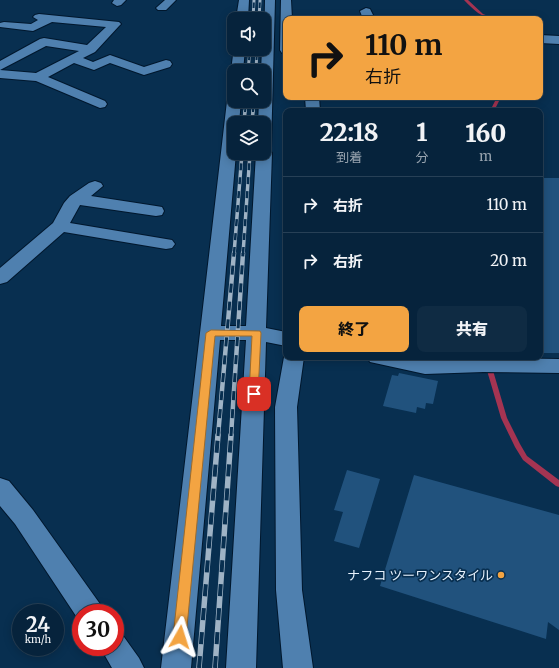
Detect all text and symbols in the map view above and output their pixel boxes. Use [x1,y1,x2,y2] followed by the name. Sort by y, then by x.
[227,12,271,160] map controls
[227,12,271,56] button: sound
[365,27,442,63] text: 110 m
[299,32,351,84] icon: right
[227,64,271,108] button: search
[365,65,401,88] text: 右折
[227,116,271,160] button: layers
[320,117,379,148] text: 22:18
[416,117,428,148] text: 1
[465,118,506,149] text: 160
[479,148,492,165] text: m
[336,149,362,166] text: 到着
[415,149,428,166] text: 分
[299,194,321,216] icon: right
[486,195,527,214] text: 110 m
[333,196,363,215] text: 右折
[299,250,321,272] icon: right
[490,251,527,270] text: 20 m
[333,252,363,271] text: 右折
[299,306,409,352] button: 終了
[417,306,527,352] button: 共有
[237,377,271,411] pin
[243,383,265,405] icon: arrive
[347,567,493,584] place label: ナフコ ツーワンスタイル
[496,570,506,580] marker: ナフコ ツーワンスタイル
[72,604,124,656] speed limit sign: 30
[26,612,50,637] text: 24
[159,616,201,658] position arrow
[25,633,51,646] text: km/h

